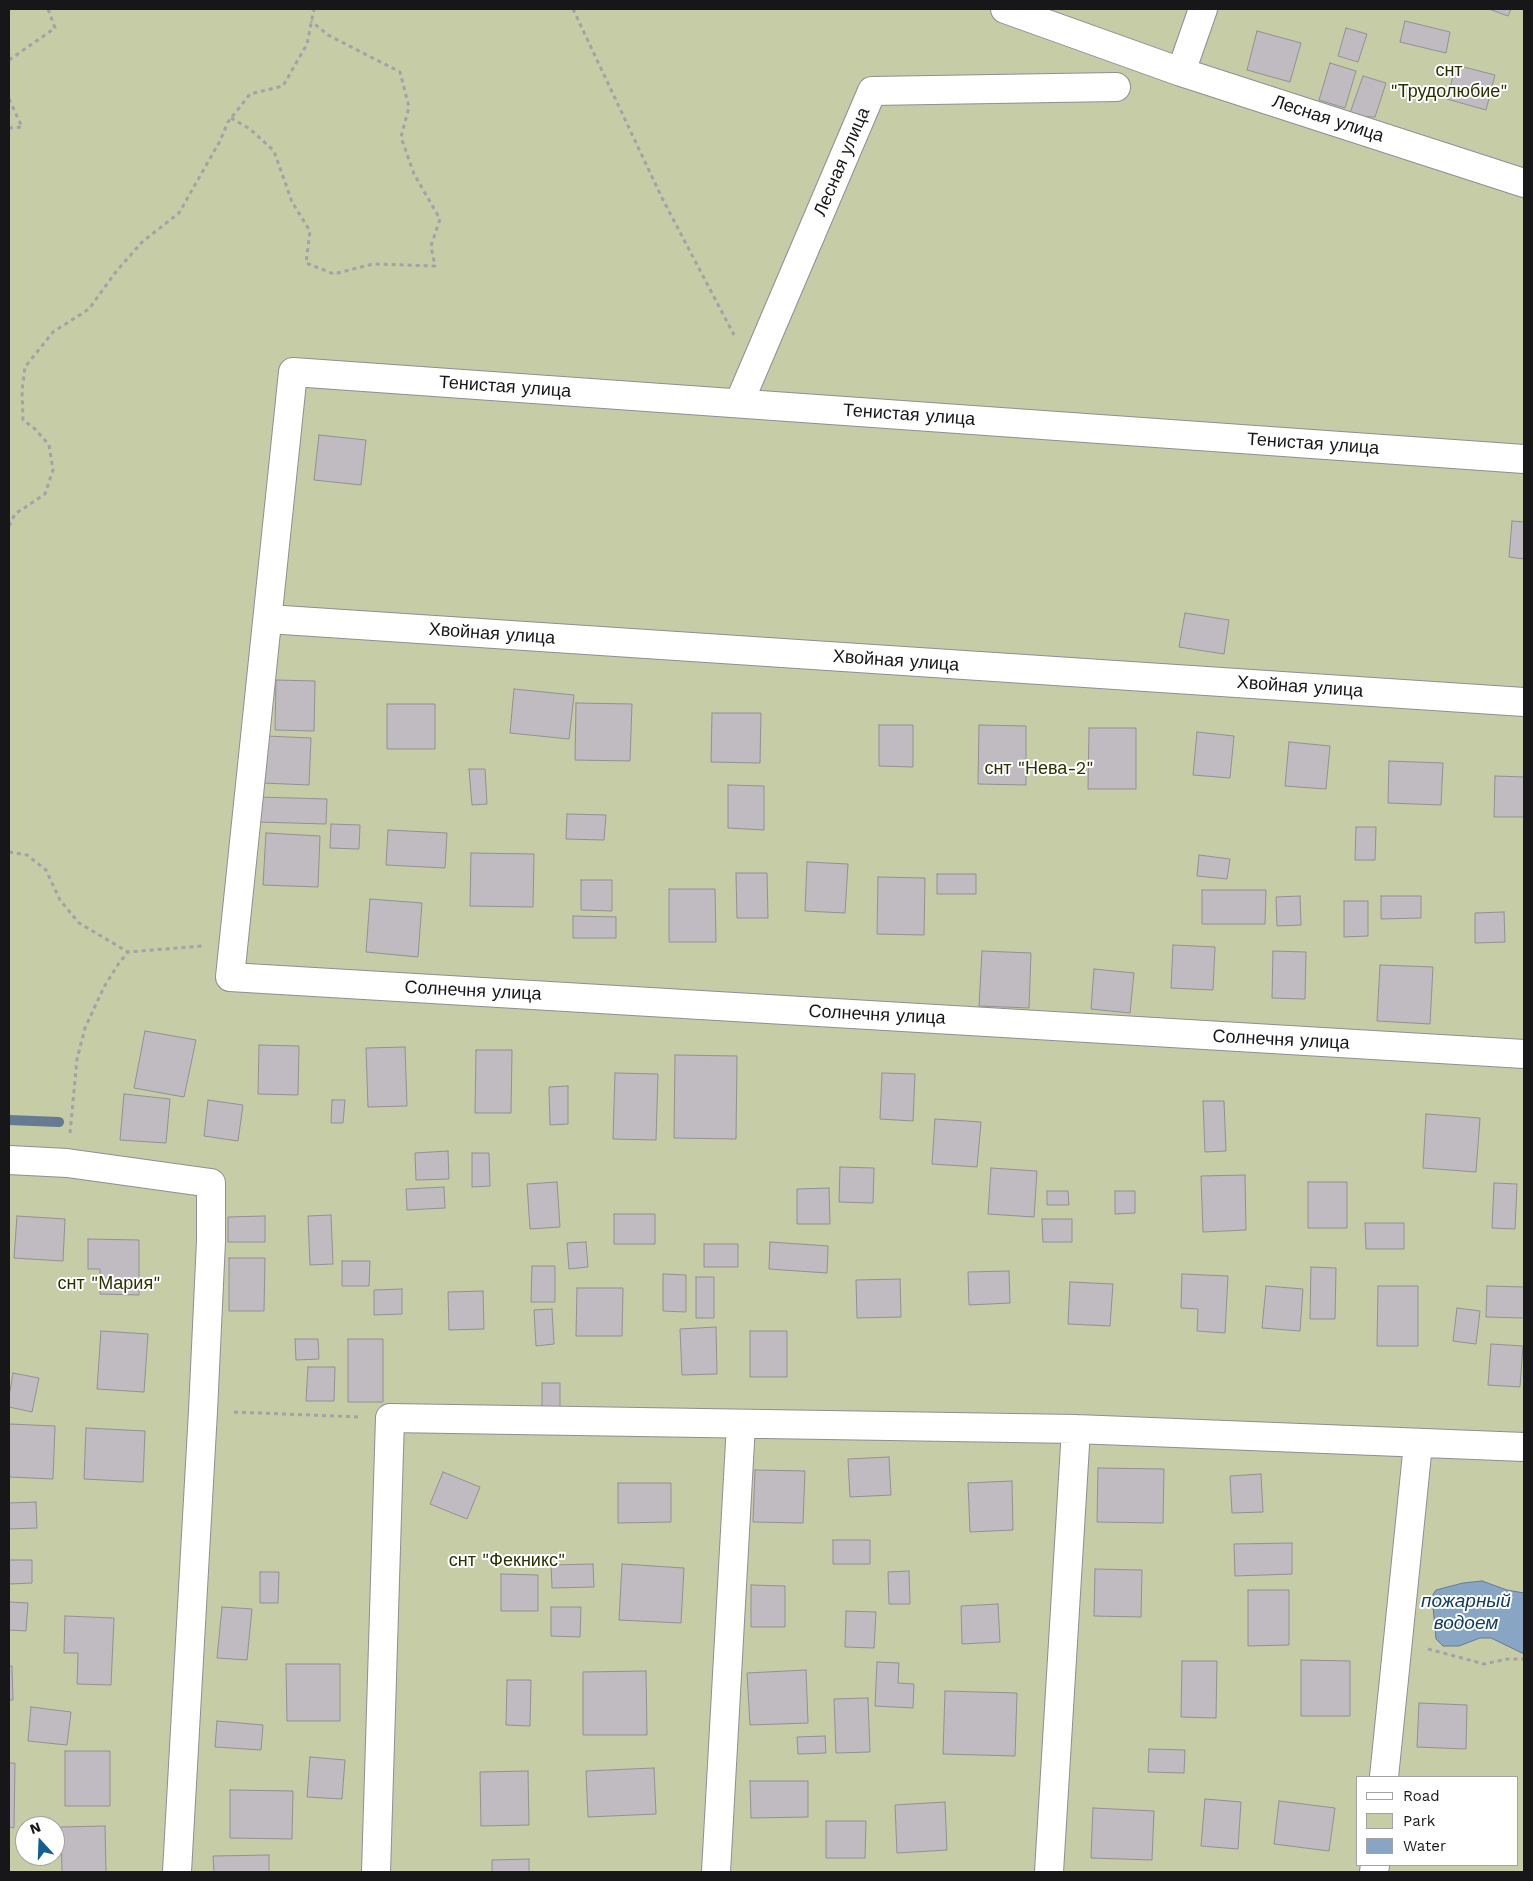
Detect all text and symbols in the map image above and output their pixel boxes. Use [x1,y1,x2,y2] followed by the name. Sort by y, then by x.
[1390,60,1508,102] park label: снт "Трудолюбие"
[1269,91,1387,147] street label: Лесная улица
[809,104,875,220] street label: Лесная улица
[438,372,572,402] street label: Тенистая улица
[842,400,976,430] street label: Тенистая улица
[1246,429,1380,459] street label: Тенистая улица
[428,619,556,649] street label: Хвойная улица
[832,646,960,676] street label: Хвойная улица
[1236,672,1364,702] street label: Хвойная улица
[984,758,1094,780] park label: снт "Нева-2"
[404,977,542,1005] street label: Солнечня улица
[808,1001,946,1029] street label: Солнечня улица
[1212,1026,1350,1054] street label: Солнечня улица
[58,1273,160,1295] park label: снт "Мария"
[449,1550,565,1572] park label: снт "Фекникс"
[1421,1590,1511,1634] water label: пожарный водоем
[1356,1776,1518,1866] legend
[1403,1787,1440,1805] text: Road
[1403,1812,1435,1830] text: Park
[15,1816,65,1866] north arrow
[28,1819,43,1837] text: N
[1403,1837,1446,1855] text: Water

